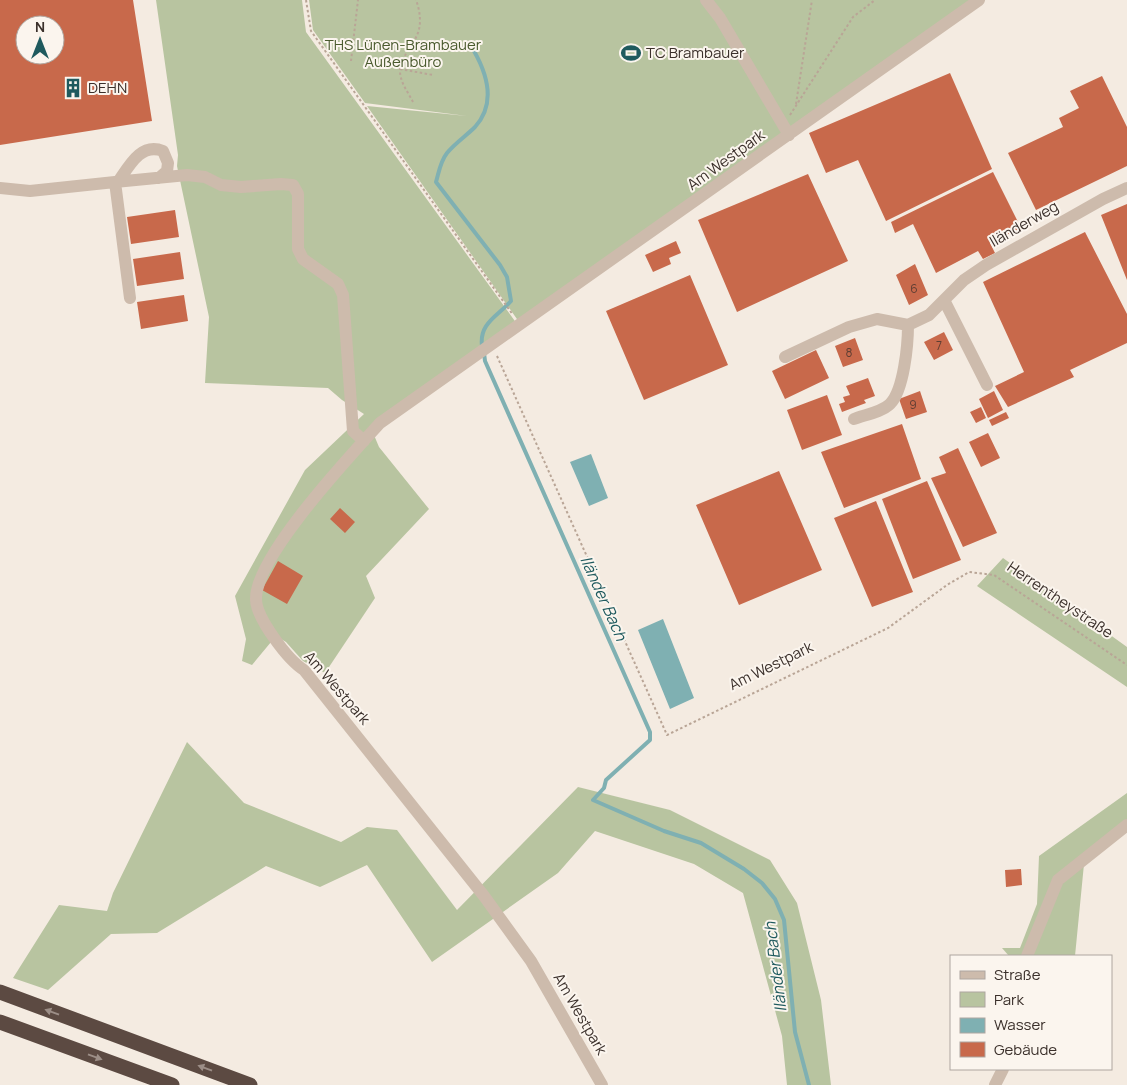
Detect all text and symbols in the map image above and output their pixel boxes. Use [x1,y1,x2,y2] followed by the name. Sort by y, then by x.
[15,15,65,65] north arrow
[35,17,45,36] text: N
[325,34,482,72] park label: THS Lünen-Brambauer Außenbüro
[620,42,642,64] sports icon: TC Brambauer
[646,42,745,63] place label: TC Brambauer
[62,77,84,99] building icon: DEHN
[88,77,127,98] place label: DEHN
[683,124,769,195] street label: Am Westpark
[986,195,1062,252] street label: Iländerweg
[910,280,918,297] house number: 6
[936,337,942,354] house number: 7
[846,344,853,361] house number: 8
[909,396,917,413] house number: 9
[576,552,633,644] water label: Iländer Bach
[1003,556,1118,643] street label: Herrentheystraße
[725,636,817,695] street label: Am Westpark
[300,646,376,729] street label: Am Westpark
[758,920,791,1013] water label: Iländer Bach
[950,955,1112,1070] legend
[994,964,1041,985] text: Straße
[549,969,613,1059] street label: Am Westpark
[994,989,1024,1010] text: Park
[44,1008,59,1016] one-way arrow
[994,1014,1046,1035] text: Wasser
[994,1039,1057,1060] text: Gebäude
[88,1053,103,1061] one-way arrow
[197,1064,212,1071] one-way arrow

